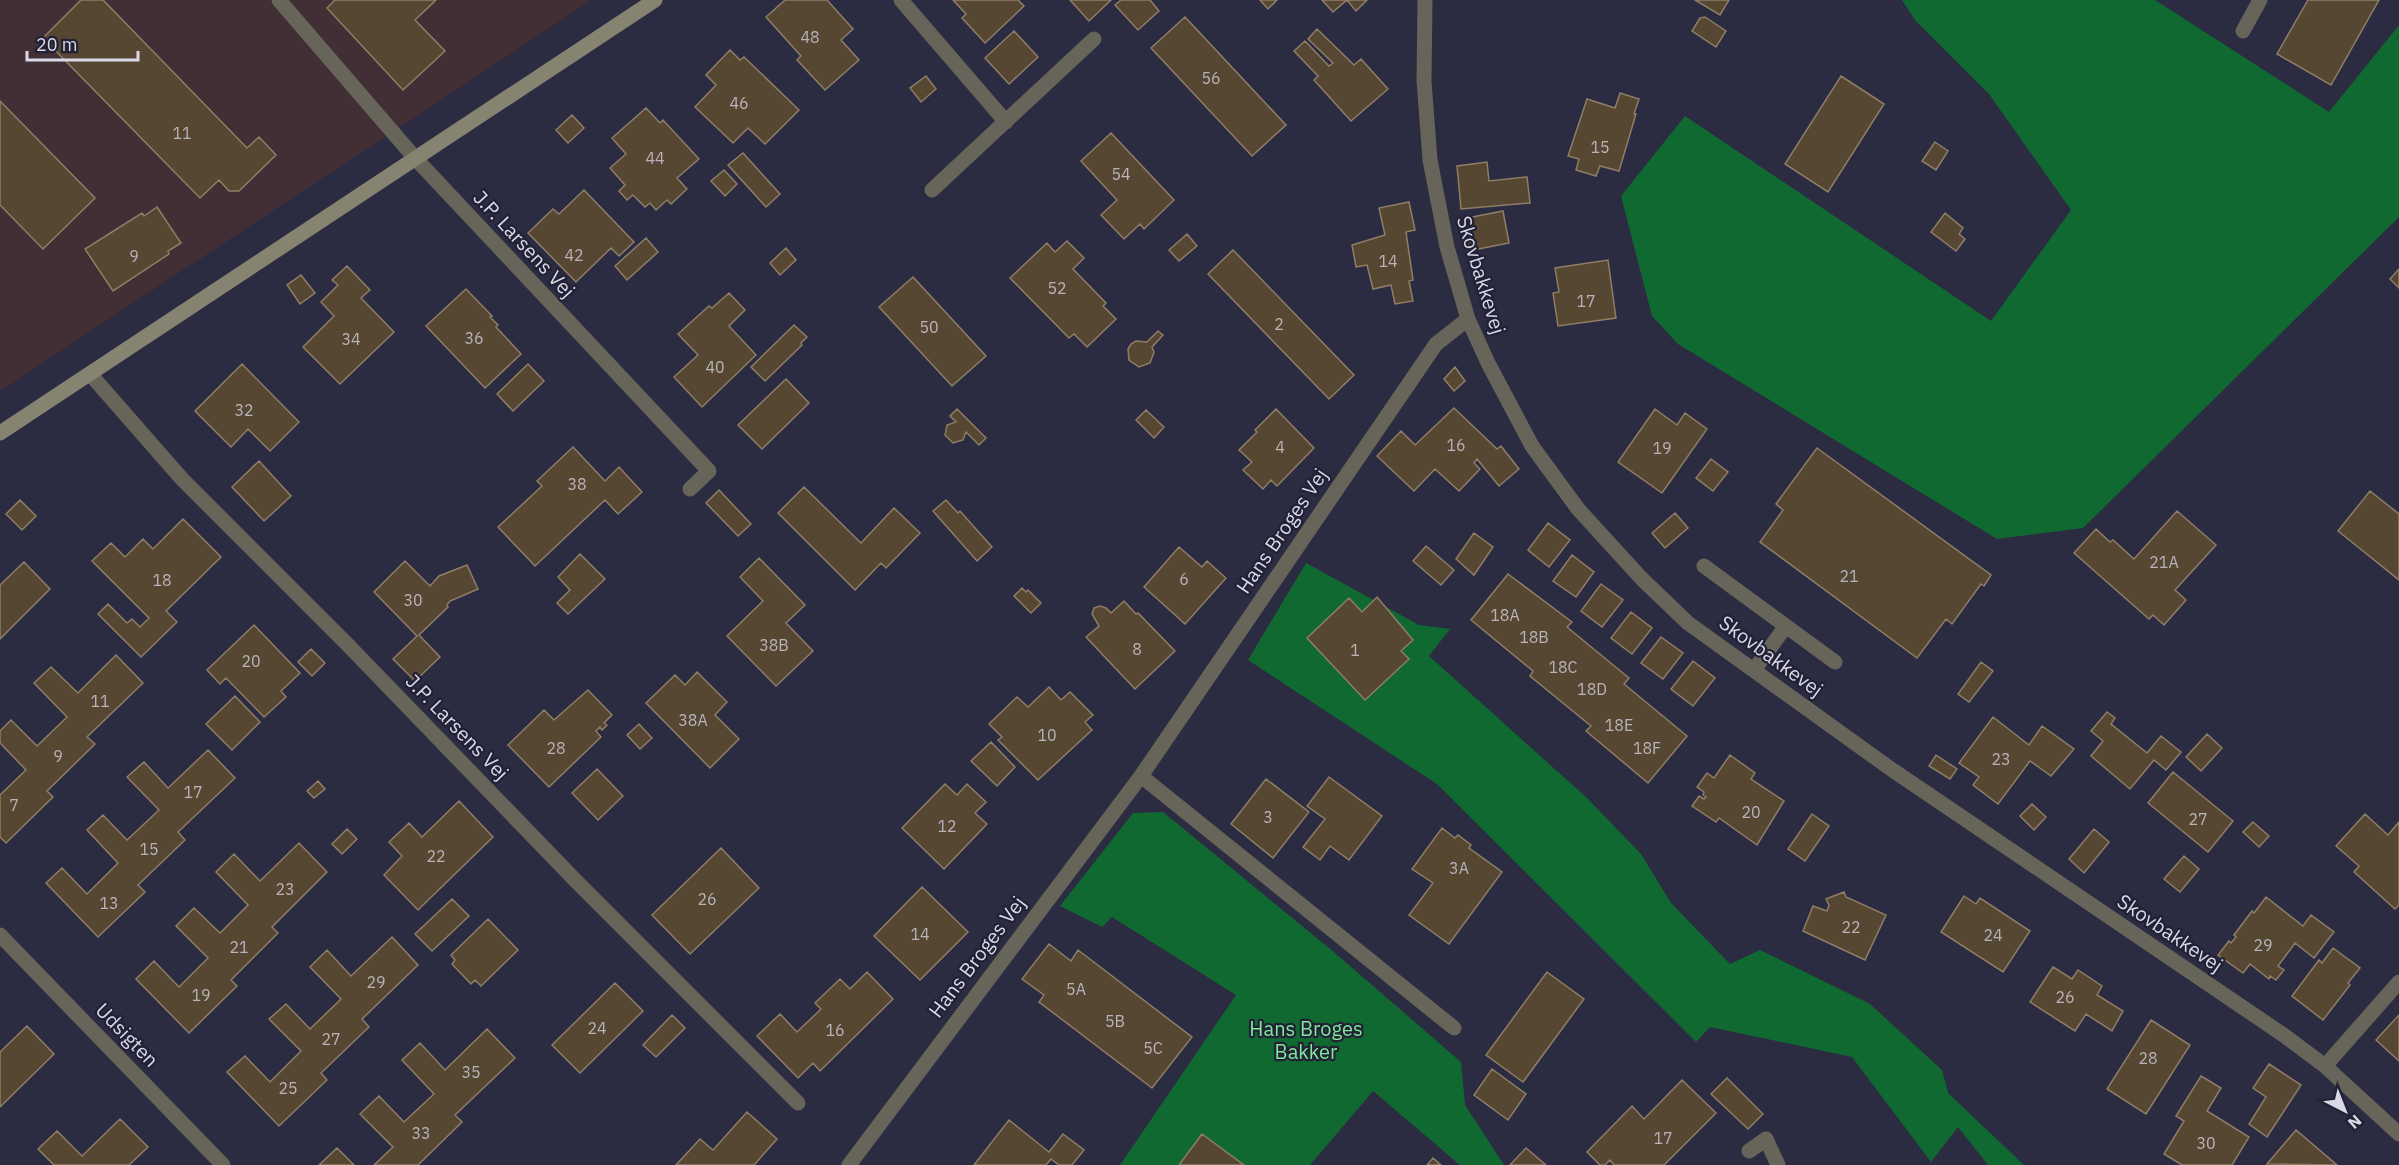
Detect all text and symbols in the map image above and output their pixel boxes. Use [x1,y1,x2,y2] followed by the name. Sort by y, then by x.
[27,24,138,62] scale bar
[800,27,820,47] house number: 48
[36,33,78,56] text: 20 m
[1201,68,1221,88] house number: 56
[729,93,749,113] house number: 46
[172,123,192,143] house number: 11
[1590,137,1610,157] house number: 15
[645,148,665,168] house number: 44
[1111,164,1131,184] house number: 54
[468,184,581,303] street label: J.P. Larsens Vej
[1451,212,1512,337] street label: Skovbakkevej
[564,245,584,265] house number: 42
[129,246,139,266] house number: 9
[1378,251,1398,271] house number: 14
[1047,278,1067,298] house number: 52
[1576,291,1596,311] house number: 17
[1274,314,1284,334] house number: 2
[919,317,939,337] house number: 50
[464,328,484,348] house number: 36
[341,329,361,349] house number: 34
[705,357,725,377] house number: 40
[234,400,254,420] house number: 32
[1446,435,1466,455] house number: 16
[1275,437,1285,457] house number: 4
[1652,438,1672,458] house number: 19
[1230,463,1333,599] street label: Hans Broges Vej
[567,474,587,494] house number: 38
[2149,552,2179,572] house number: 21A
[1839,566,1859,586] house number: 21
[1179,569,1189,589] house number: 6
[152,570,172,590] house number: 18
[403,590,423,610] house number: 30
[1490,605,1520,625] house number: 18A
[1714,609,1829,702] street label: Skovbakkevej
[1519,627,1549,647] house number: 18B
[759,635,789,655] house number: 38B
[1132,639,1142,659] house number: 8
[1350,640,1360,660] house number: 1
[241,651,261,671] house number: 20
[1548,657,1578,677] house number: 18C
[400,668,515,786] street label: J.P. Larsens Vej
[1577,679,1607,699] house number: 18D
[90,691,110,711] house number: 11
[678,710,708,730] house number: 38A
[1605,715,1633,735] house number: 18E
[1037,725,1057,745] house number: 10
[546,738,566,758] house number: 28
[1633,738,1661,758] house number: 18F
[53,746,63,766] house number: 9
[1991,749,2011,769] house number: 23
[183,782,203,802] house number: 17
[9,795,19,815] house number: 7
[1741,802,1761,822] house number: 20
[1263,807,1273,827] house number: 3
[2188,809,2208,829] house number: 27
[937,816,957,836] house number: 12
[139,839,159,859] house number: 15
[426,846,446,866] house number: 22
[1449,858,1469,878] house number: 3A
[275,879,295,899] house number: 23
[2112,887,2228,978] street label: Skovbakkevej
[697,889,717,909] house number: 26
[922,890,1031,1023] street label: Hans Broges Vej
[99,893,119,913] house number: 13
[1841,917,1861,937] house number: 22
[910,924,930,944] house number: 14
[1983,925,2003,945] house number: 24
[2253,935,2273,955] house number: 29
[229,937,249,957] house number: 21
[366,972,386,992] house number: 29
[1066,979,1086,999] house number: 5A
[191,985,211,1005] house number: 19
[2055,987,2075,1007] house number: 26
[90,997,165,1073] street label: Udsigten
[1105,1011,1125,1031] house number: 5B
[1249,1015,1363,1065] park label: Hans Broges Bakker
[587,1018,607,1038] house number: 24
[825,1020,845,1040] house number: 16
[321,1029,341,1049] house number: 27
[1143,1038,1163,1058] house number: 5C
[2138,1048,2158,1068] house number: 28
[461,1062,481,1082] house number: 35
[278,1078,298,1098] house number: 25
[2315,1081,2375,1141] north arrow
[2344,1111,2366,1133] text: N
[411,1123,431,1143] house number: 33
[1653,1128,1673,1148] house number: 17
[2196,1133,2216,1153] house number: 30

